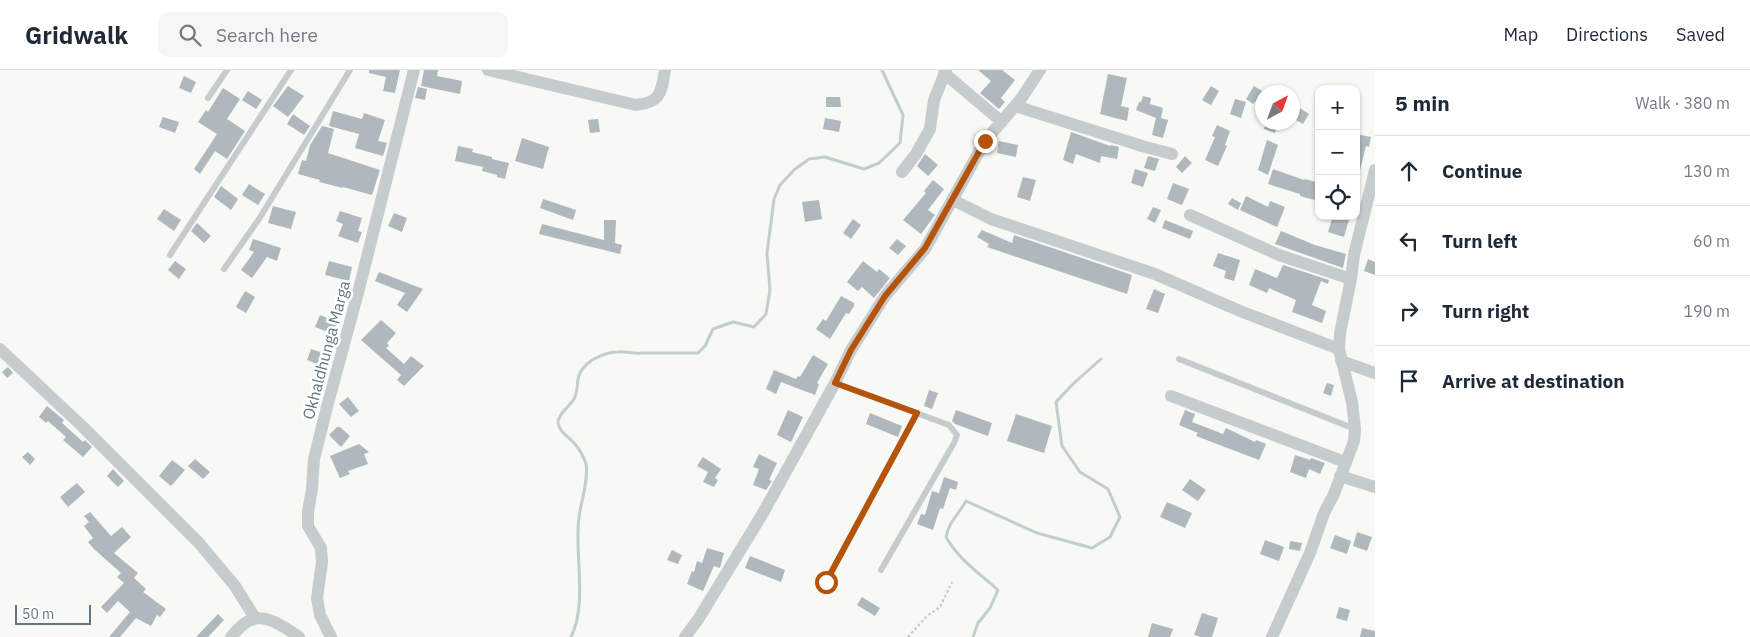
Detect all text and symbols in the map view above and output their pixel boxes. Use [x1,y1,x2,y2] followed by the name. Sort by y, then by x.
[158,12,508,57] search box
[25,19,128,51] text: Gridwalk
[176,21,204,49] icon: search
[216,23,318,47] text: Search here
[1503,23,1538,46] text: Map
[1566,23,1648,46] text: Directions
[1676,23,1725,46] text: Saved
[1255,85,1300,130] north arrow
[1315,85,1360,220] map controls
[1315,85,1360,130] button: +
[1395,89,1450,117] text: 5 min
[1635,93,1730,113] text: Walk · 380 m
[974,130,997,153] route end
[1315,130,1360,175] button: −
[1395,157,1423,185] icon: ahead
[1442,159,1522,183] text: Continue
[1683,161,1730,181] text: 130 m
[1315,175,1360,220] button: locate
[1395,227,1423,255] icon: left
[1442,229,1518,253] text: Turn left
[1693,231,1730,251] text: 60 m
[298,278,354,422] street label: Okhaldhunga Marga
[1395,297,1423,325] icon: right
[1442,299,1529,323] text: Turn right
[1683,301,1730,321] text: 190 m
[1395,367,1423,395] icon: arrive
[1442,369,1625,393] text: Arrive at destination
[815,571,838,594] route start
[15,602,91,625] scale bar
[22,605,54,623] text: 50 m

